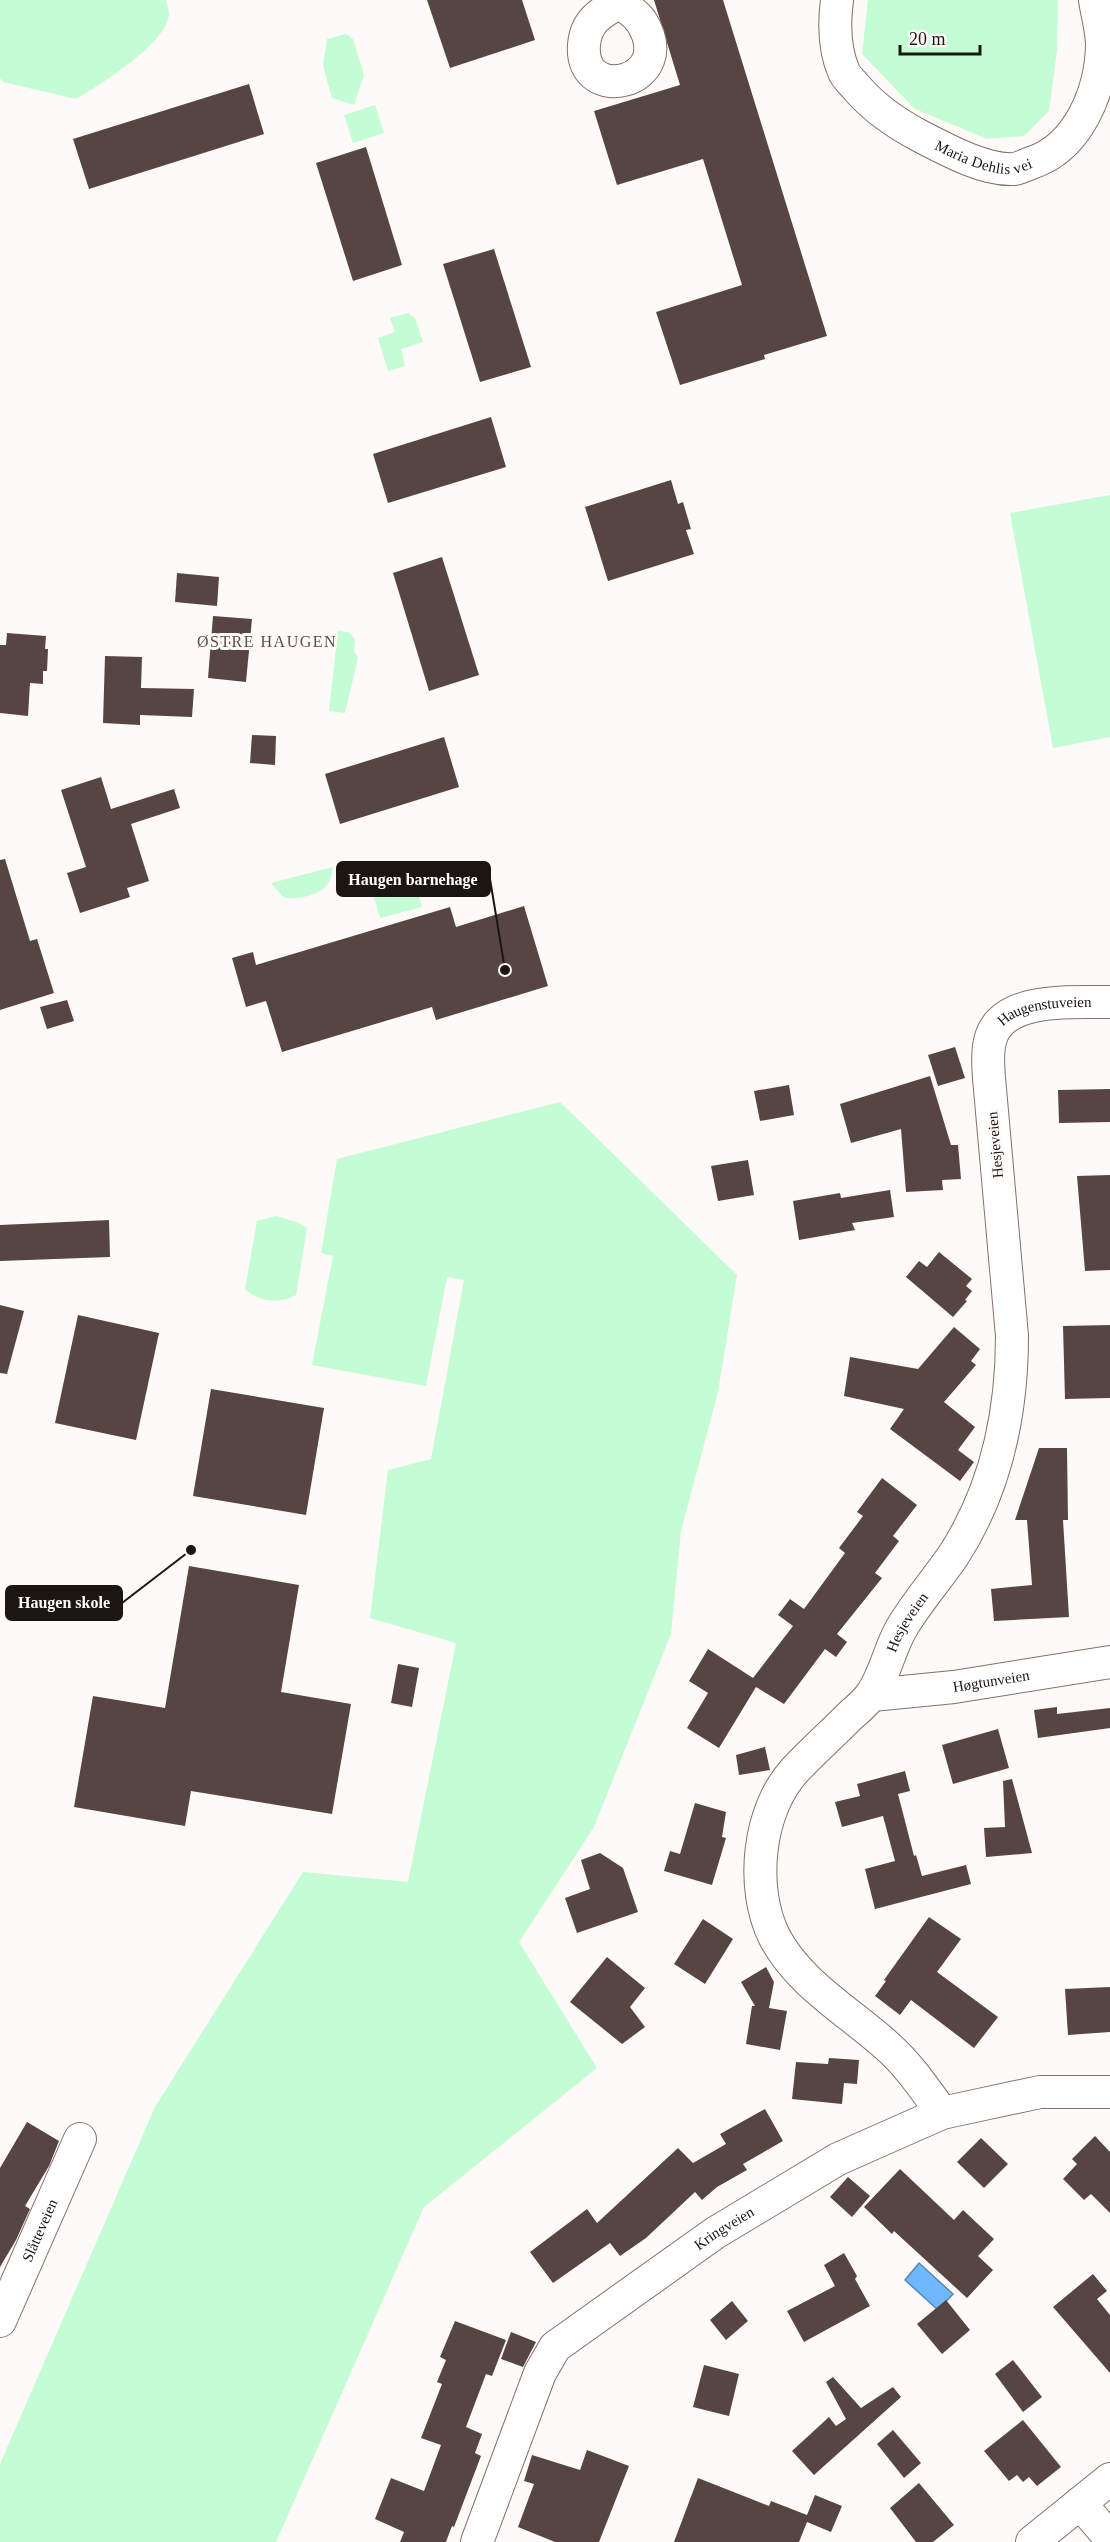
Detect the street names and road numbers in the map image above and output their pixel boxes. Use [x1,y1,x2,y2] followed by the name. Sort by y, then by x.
[932,137,1034,177] street label: Maria Dehlis vei
[994,994,1092,1029] street label: Haugenstuveien
[984,1111,1006,1179] street label: Hesjeveien
[883,1589,931,1654] street label: Hesjeveien
[952,1667,1031,1695] street label: Høgtunveien
[19,2196,61,2264] street label: Slåtteveien
[691,2203,757,2253] street label: Kringveien

